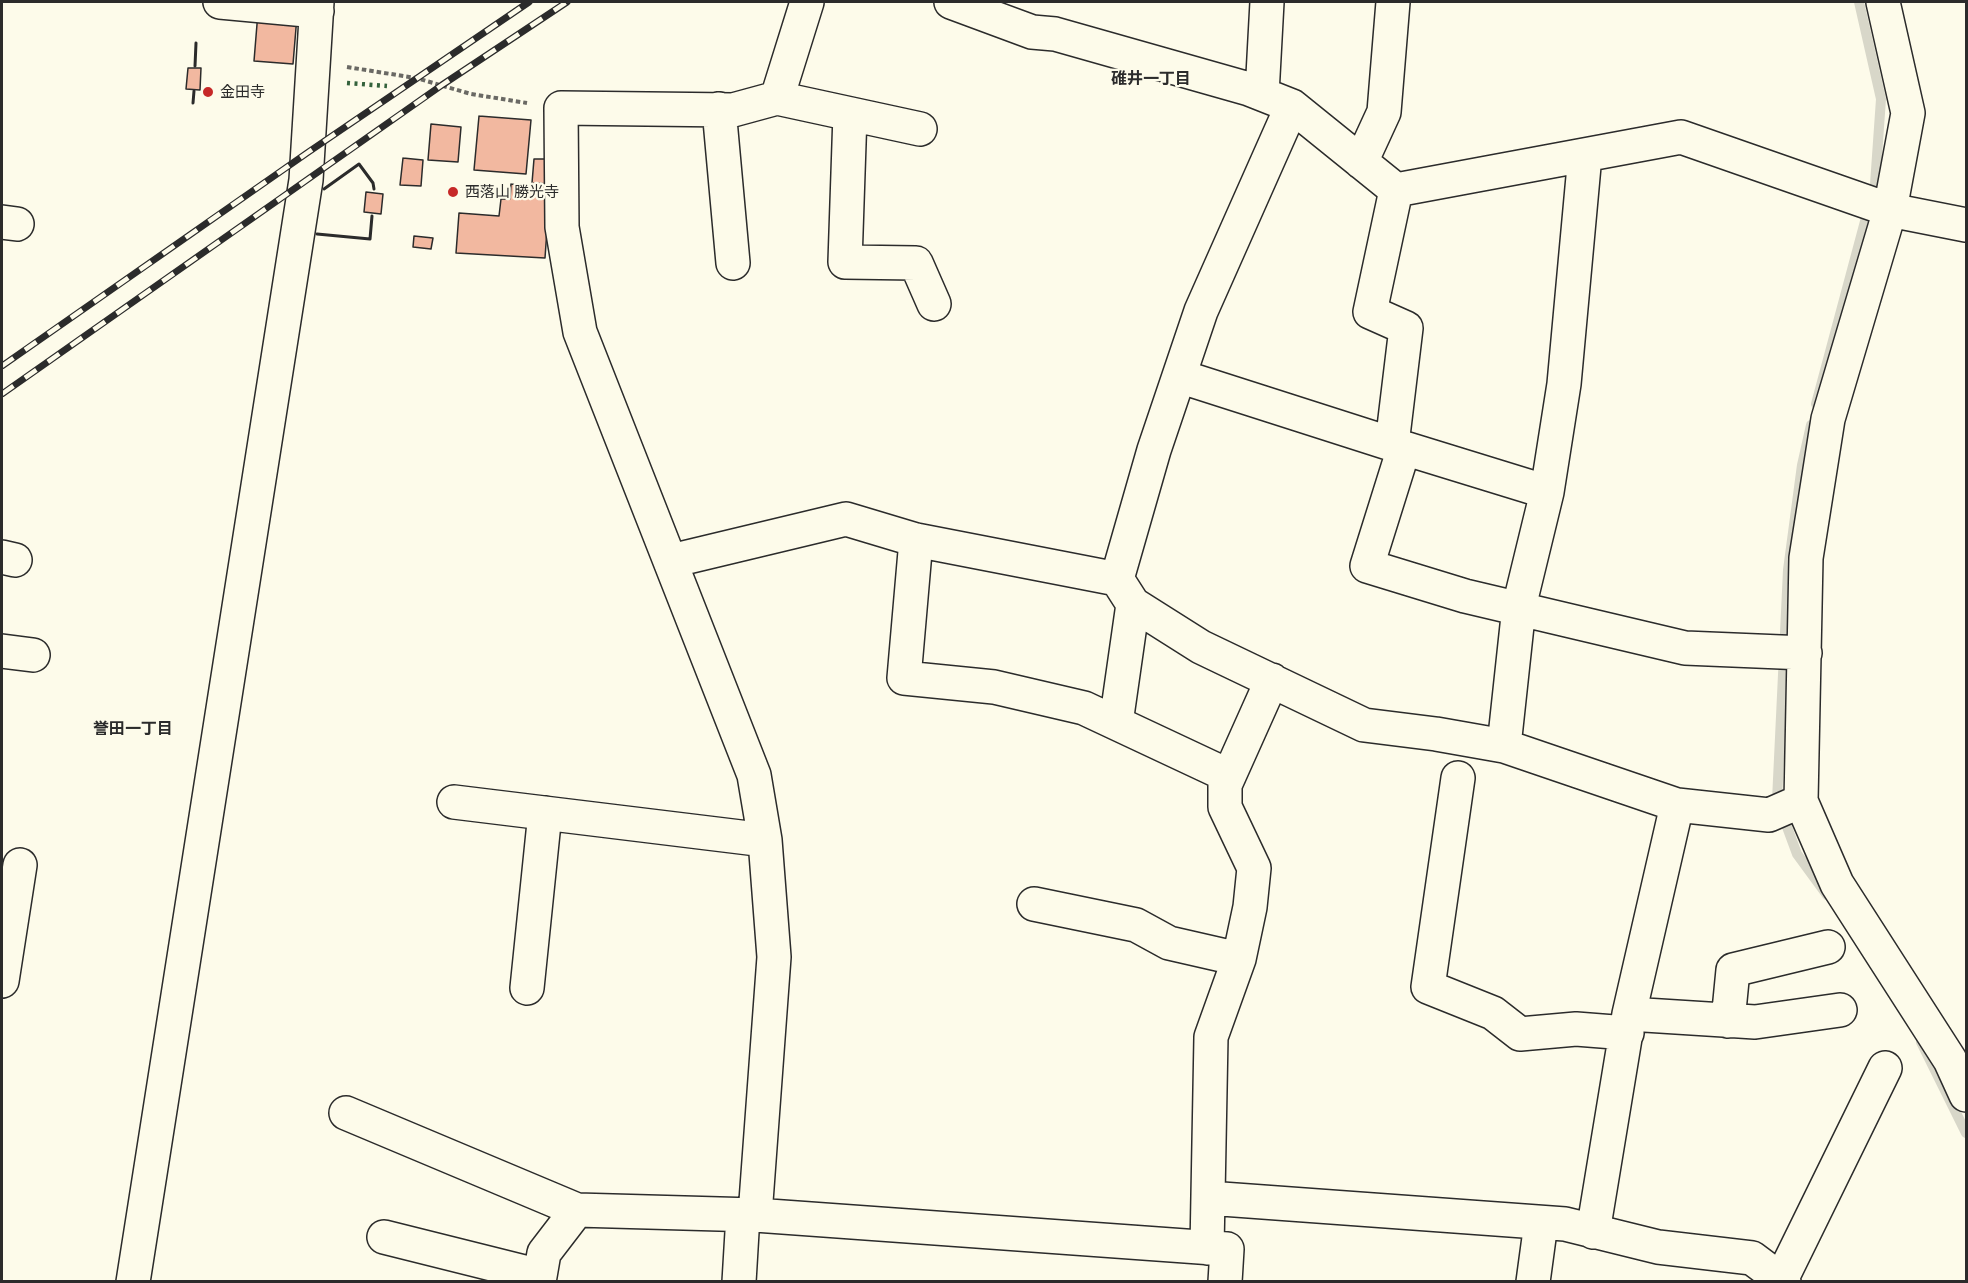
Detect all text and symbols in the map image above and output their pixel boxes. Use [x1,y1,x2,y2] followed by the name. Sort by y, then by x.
[1111,69,1191,89] district label: 碓井一丁目
[220,83,265,101] place label: 金田寺
[201,85,215,99] marker: 金田寺
[465,183,559,201] place label: 西落山 勝光寺
[446,185,460,199] marker: 西落山 勝光寺
[93,719,173,739] district label: 誉田一丁目

